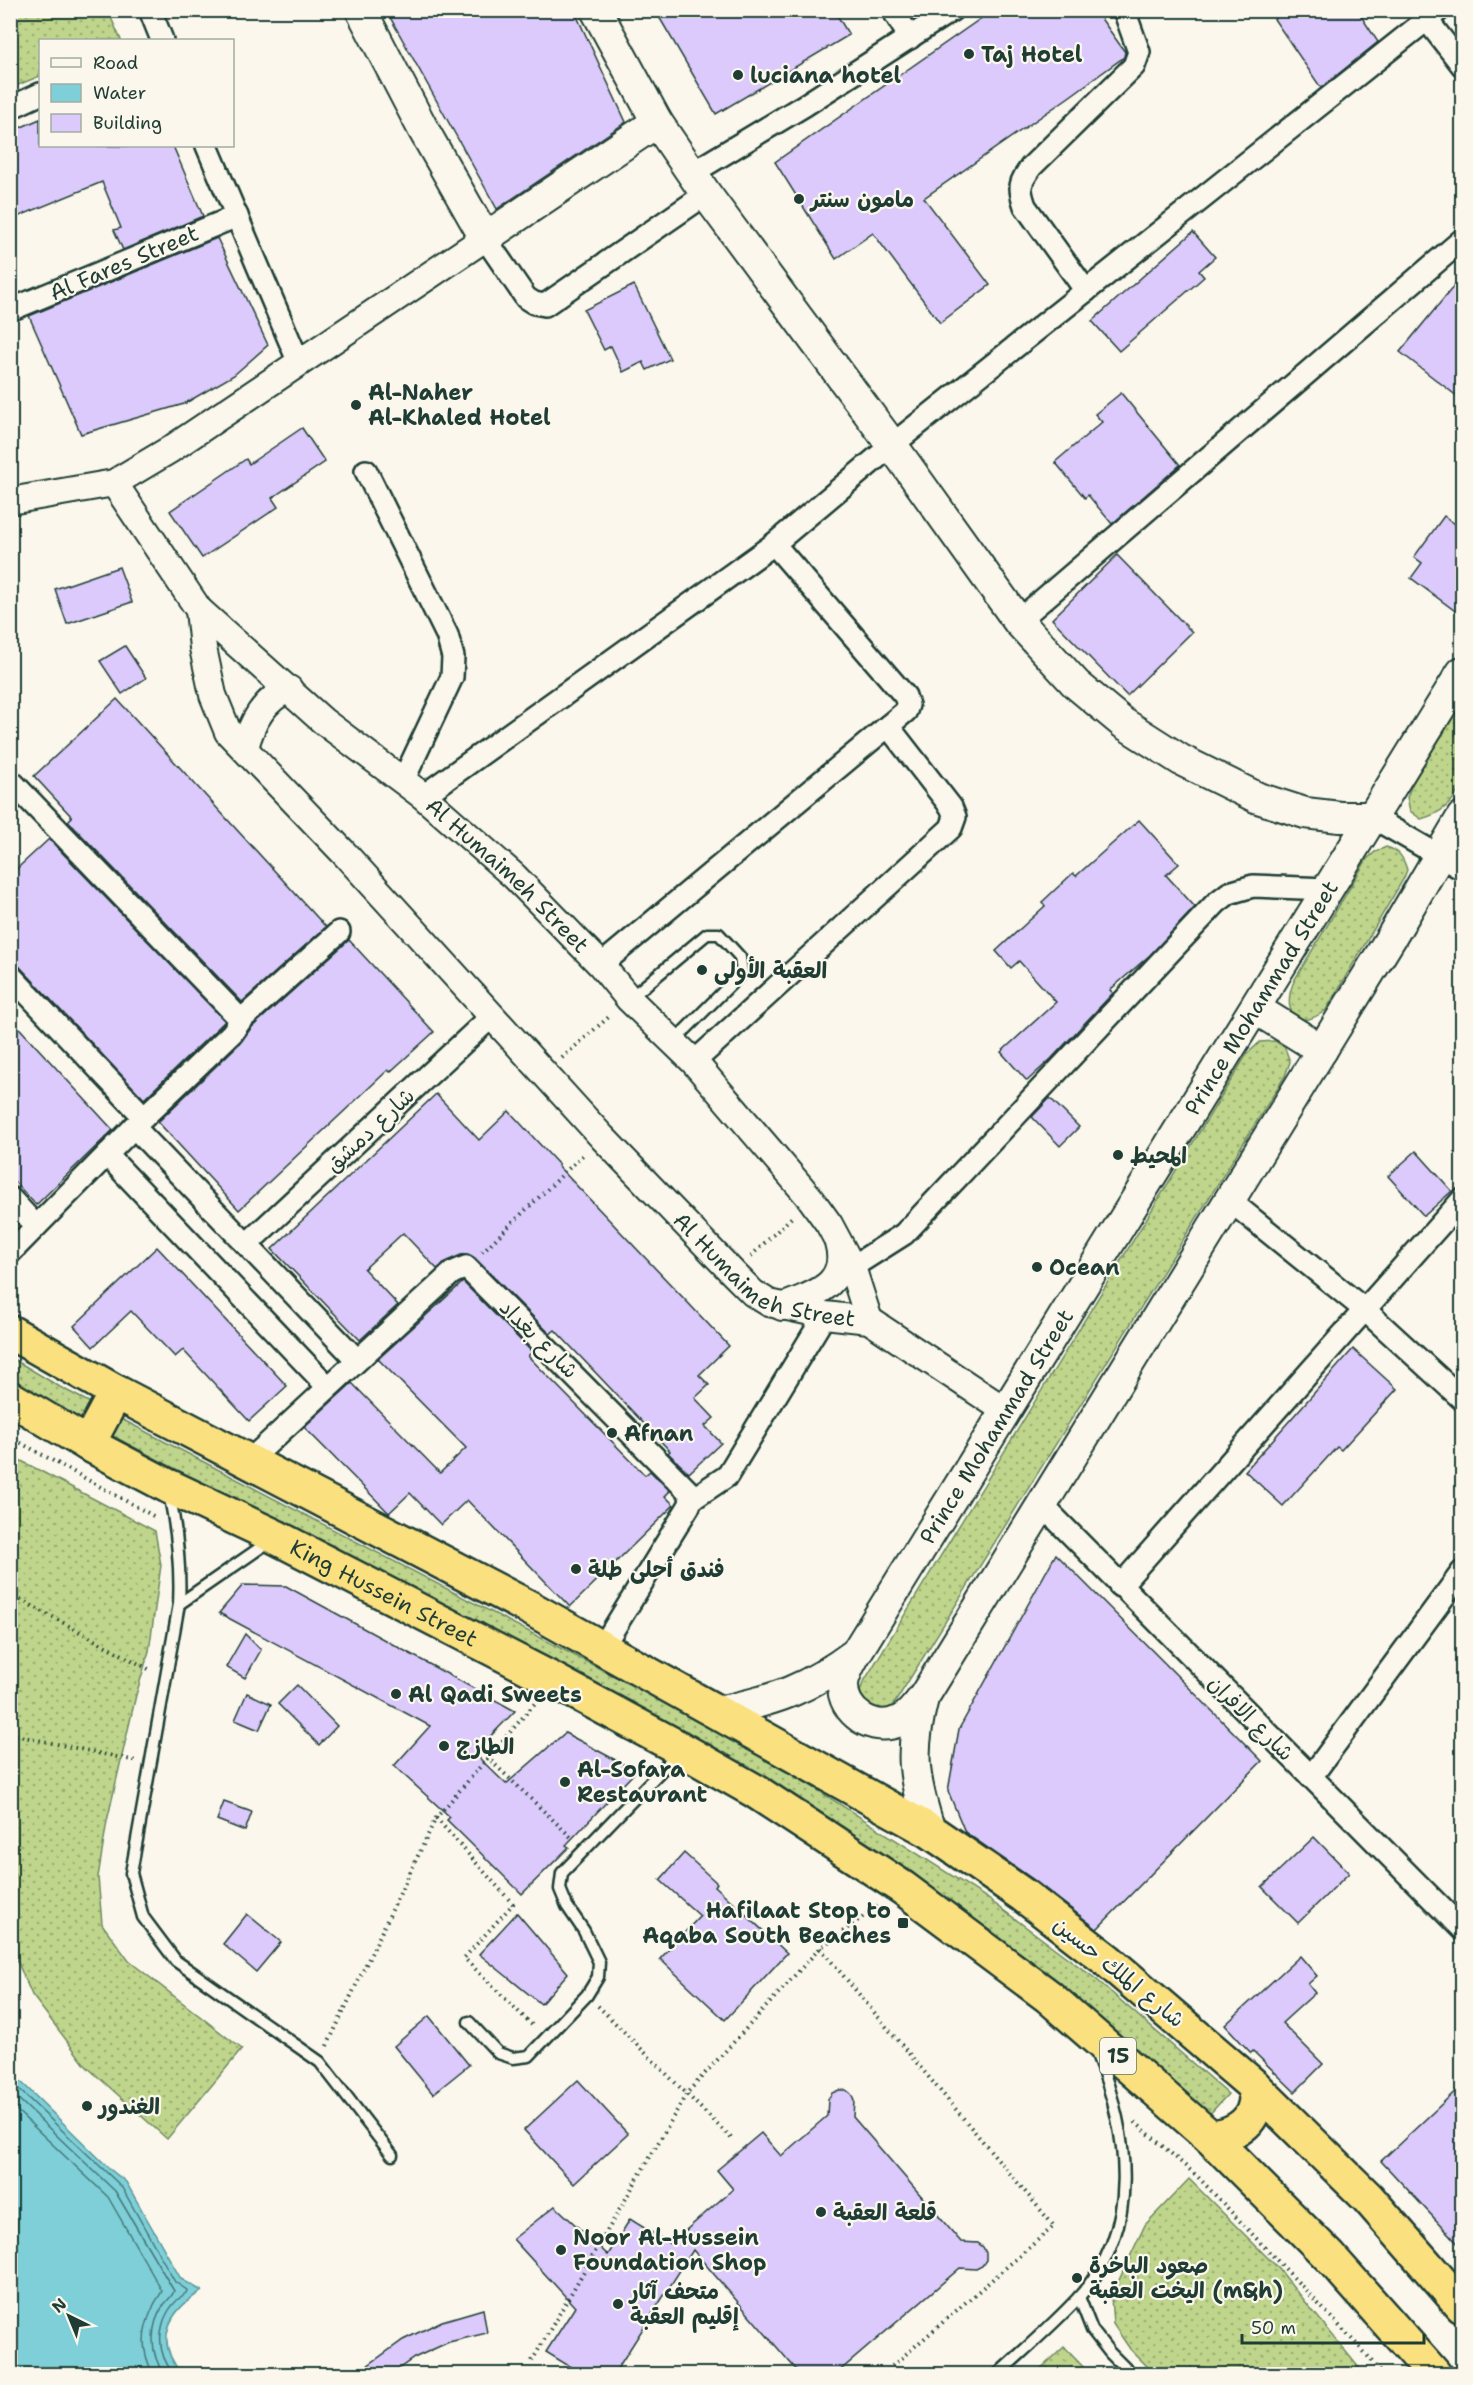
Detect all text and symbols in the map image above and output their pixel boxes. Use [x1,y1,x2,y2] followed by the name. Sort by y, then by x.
[39,39,234,147] legend
[981,40,1083,69] place label: Taj Hotel
[962,47,976,61] marker: Taj Hotel
[93,51,138,75] text: Road
[750,61,901,90] place label: luciana hotel
[731,68,745,82] marker: luciana hotel
[93,81,146,105] text: Water
[93,111,162,135] text: Building
[809,185,914,214] place label: مامون سنتر
[792,192,806,206] marker: مامون سنتر
[45,219,203,307] street label: Al Fares Street
[368,378,551,432] place label: Al-Naher Al-Khaled Hotel
[349,398,363,412] marker: Al-Naher Al-Khaled Hotel
[420,791,596,959] street label: Al Humaimeh Street
[1177,875,1344,1120] street label: Prince Mohammad Street
[714,956,827,986] place label: العقبة الأولى
[695,963,709,977] marker: العقبة الأولى
[319,1081,421,1180] street label: شارع دمشق
[1130,1141,1187,1170] place label: المحيط
[1111,1148,1125,1162] marker: المحيط
[667,1206,857,1333] street label: Al Humaimeh Street
[1049,1253,1120,1282] place label: Ocean
[1030,1260,1044,1274] marker: Ocean
[493,1293,585,1385] street label: شارع بغداد
[912,1304,1079,1549] street label: Prince Mohammad Street
[624,1419,694,1448] place label: Afnan
[605,1426,619,1440] marker: Afnan
[285,1532,483,1653] street label: King Hussein Street
[588,1555,725,1584] place label: فندق أحلى طلة
[569,1562,583,1576] marker: فندق أحلى طلة
[1201,1669,1300,1768] street label: شارع الافران
[408,1680,582,1709] place label: Al Qadi Sweets
[389,1687,403,1701] marker: Al Qadi Sweets
[456,1732,514,1761] place label: الطازج
[437,1739,451,1753] marker: الطازج
[577,1755,708,1809] place label: Al-Sofara Restaurant
[558,1775,572,1789] marker: Al-Sofara Restaurant
[642,1896,891,1950] place label: Hafilaat Stop to Aqaba South Beaches
[1047,1910,1191,2035] street label: شارع الملك حسين
[896,1916,910,1930] marker: Hafilaat Stop to Aqaba South Beaches
[1100,2038,1136,2074] road number: 15
[97,2092,160,2122] place label: الغندور
[80,2099,94,2113] marker: الغندور
[833,2198,937,2227] place label: قلعة العقبة
[814,2205,828,2219] marker: قلعة العقبة
[573,2223,767,2277] place label: Noor Al-Hussein Foundation Shop
[554,2243,568,2257] marker: Noor Al-Hussein Foundation Shop
[1089,2251,1283,2305] place label: صعود الباخرة اليخت العقبة (m&h)
[1070,2271,1084,2285] marker: صعود الباخرة اليخت العقبة (m&h)
[628,2277,739,2333] place label: متحف آثار إقليم العقبة
[39,2286,99,2346] north arrow
[47,2293,71,2317] text: N
[611,2297,625,2311] marker: متحف آثار إقليم العقبة
[1242,2307,1424,2345] scale bar
[1251,2316,1296,2340] text: 50 m

